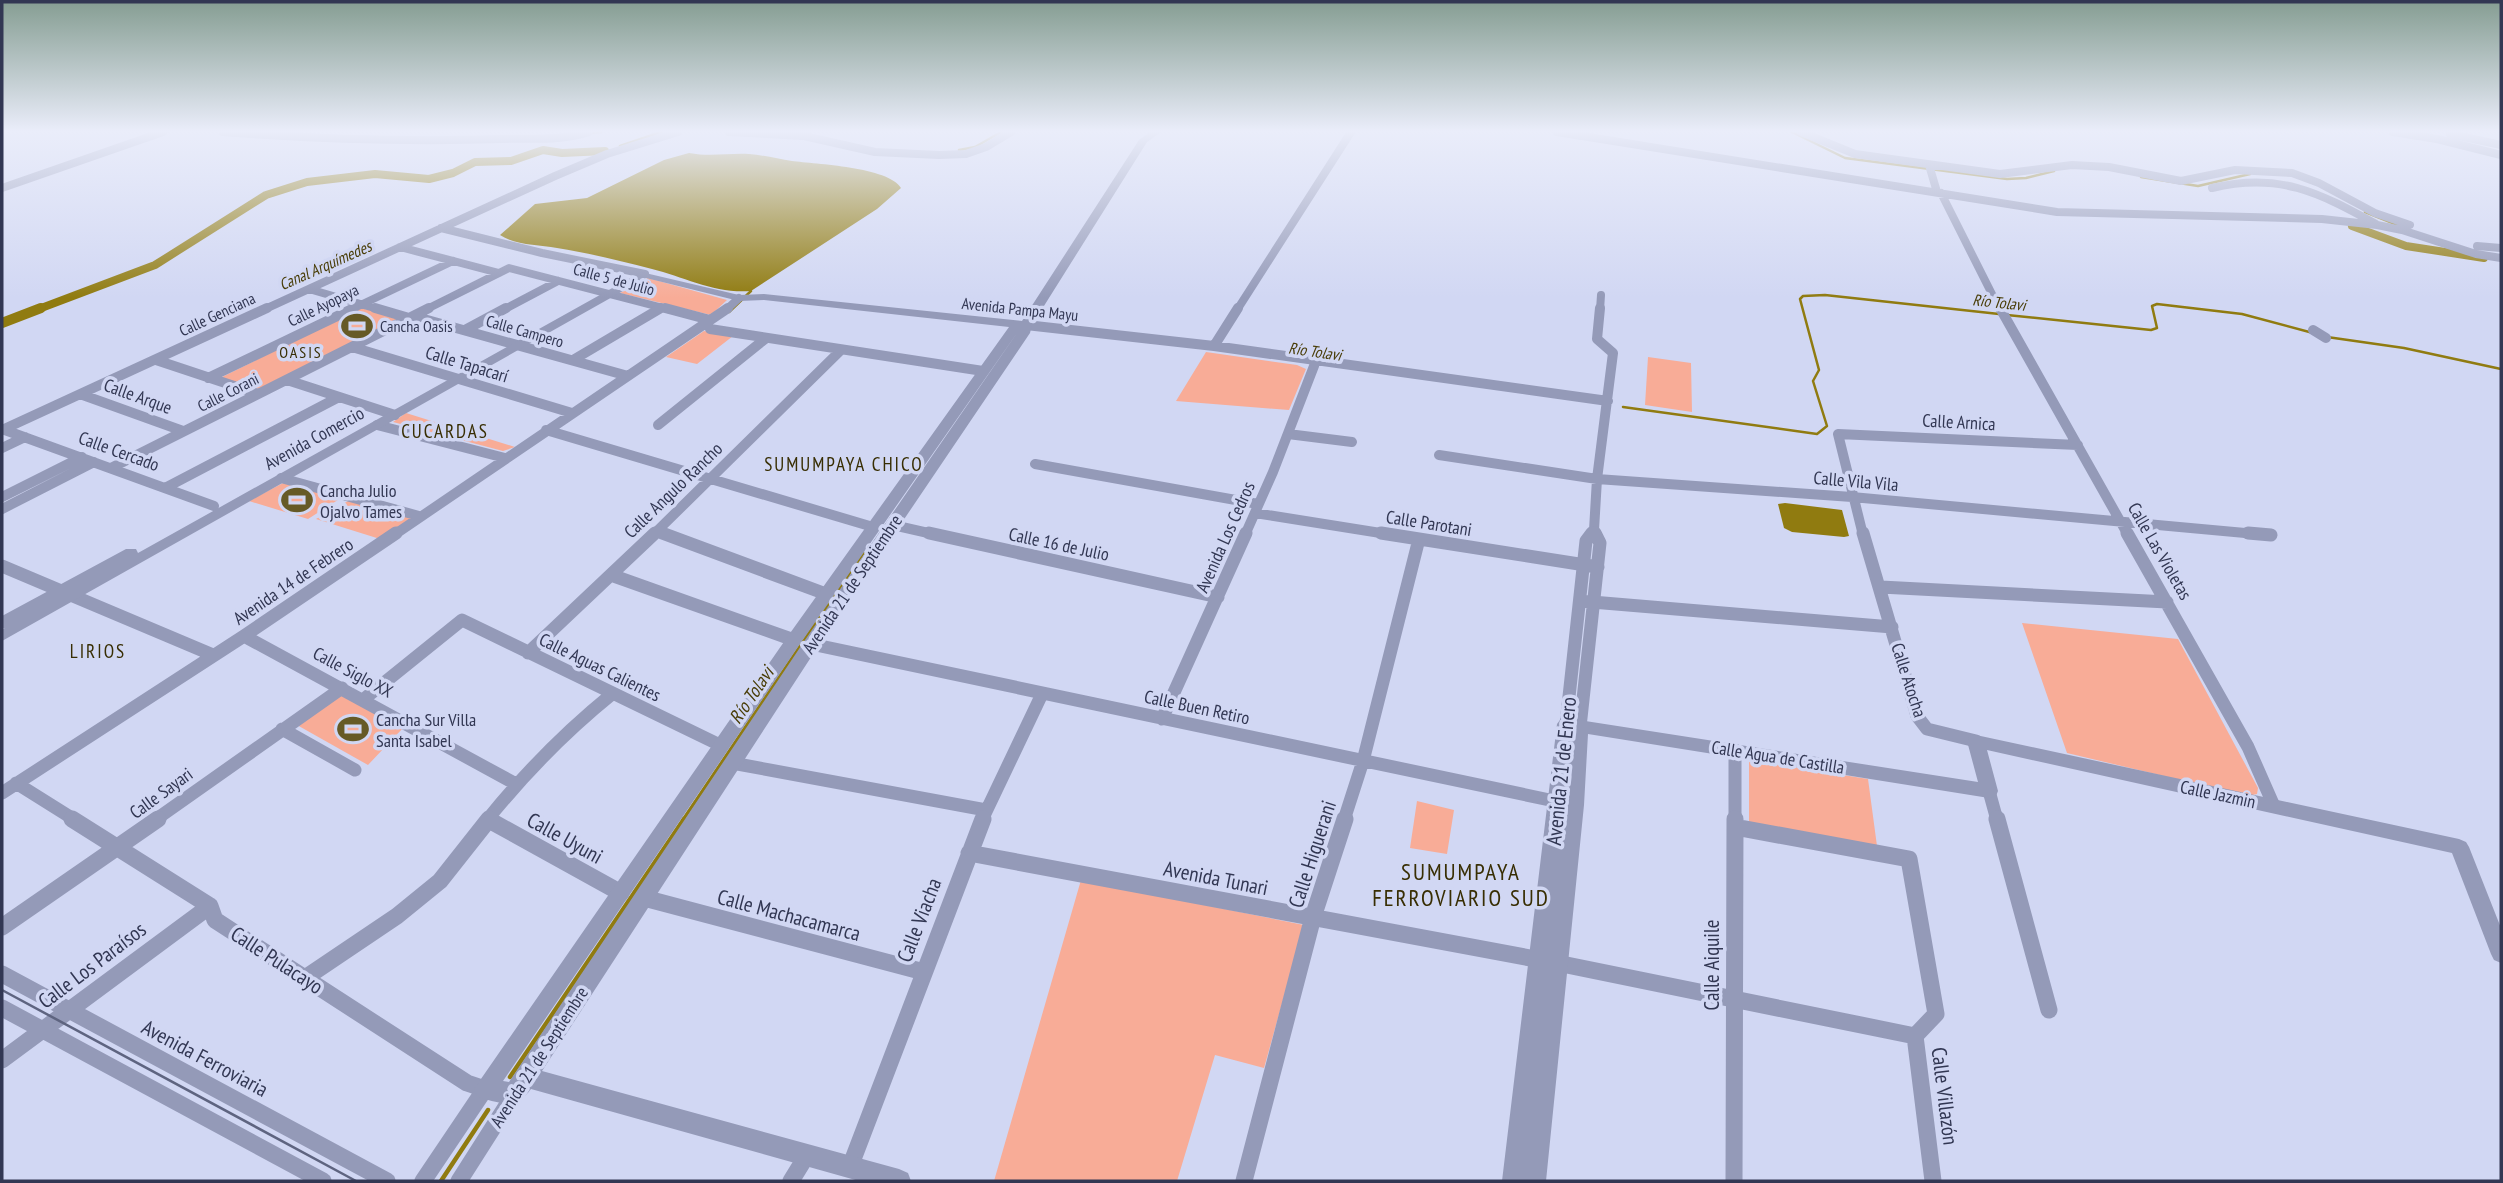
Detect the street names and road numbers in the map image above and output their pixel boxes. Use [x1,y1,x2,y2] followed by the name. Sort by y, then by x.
[571,259,657,299] street label: Calle 5 de Julio
[284,279,362,331] street label: Calle Ayopaya
[176,288,258,340] street label: Calle Genciana
[961,293,1079,325] street label: Avenida Pampa Mayu
[484,310,566,352] street label: Calle Campero
[423,340,511,388] street label: Calle Tapacarí
[194,368,262,416] street label: Calle Corani
[101,373,175,419] street label: Calle Arque
[260,401,368,475] street label: Avenida Comercio
[1922,409,1996,435] street label: Calle Arnica
[76,426,163,476] street label: Calle Cercado
[619,437,727,543] street label: Calle Angulo Rancho
[1813,466,1899,496] street label: Calle Vila Vila
[1190,478,1260,596] street label: Avenida Los Cedros
[2123,498,2197,604] street label: Calle Las Violetas
[1385,505,1473,541] street label: Calle Parotani
[797,510,907,658] street label: Avenida 21 de Septiembre
[1007,522,1111,566] street label: Calle 16 de Julio
[229,532,358,630] street label: Avenida 14 de Febrero
[535,628,665,706] street label: Calle Aguas Calientes
[1886,640,1932,720] street label: Calle Atocha
[309,641,397,703] street label: Calle Siglo XX
[1142,685,1252,729] street label: Calle Buen Retiro
[1540,695,1582,847] street label: Avenida 21 de Enero
[1710,735,1846,779] street label: Calle Agua de Castilla
[125,762,197,824] street label: Calle Sayari
[2178,775,2258,813] street label: Calle Jazmin
[1282,797,1342,911] street label: Calle Higuerani
[522,806,608,870] street label: Calle Uyuni
[1161,855,1271,901] street label: Avenida Tunari
[891,874,947,966] street label: Calle Viacha
[714,883,864,947] street label: Calle Machacamarca
[33,916,151,1014] street label: Calle Los Paraísos
[226,920,328,1000] street label: Calle Pulacayo
[1698,920,1725,1010] street label: Calle Aiquile
[485,982,593,1132] street label: Avenida 21 de Septiembre
[137,1013,273,1103] street label: Avenida Ferroviaria
[1926,1046,1964,1146] street label: Calle Villazón

